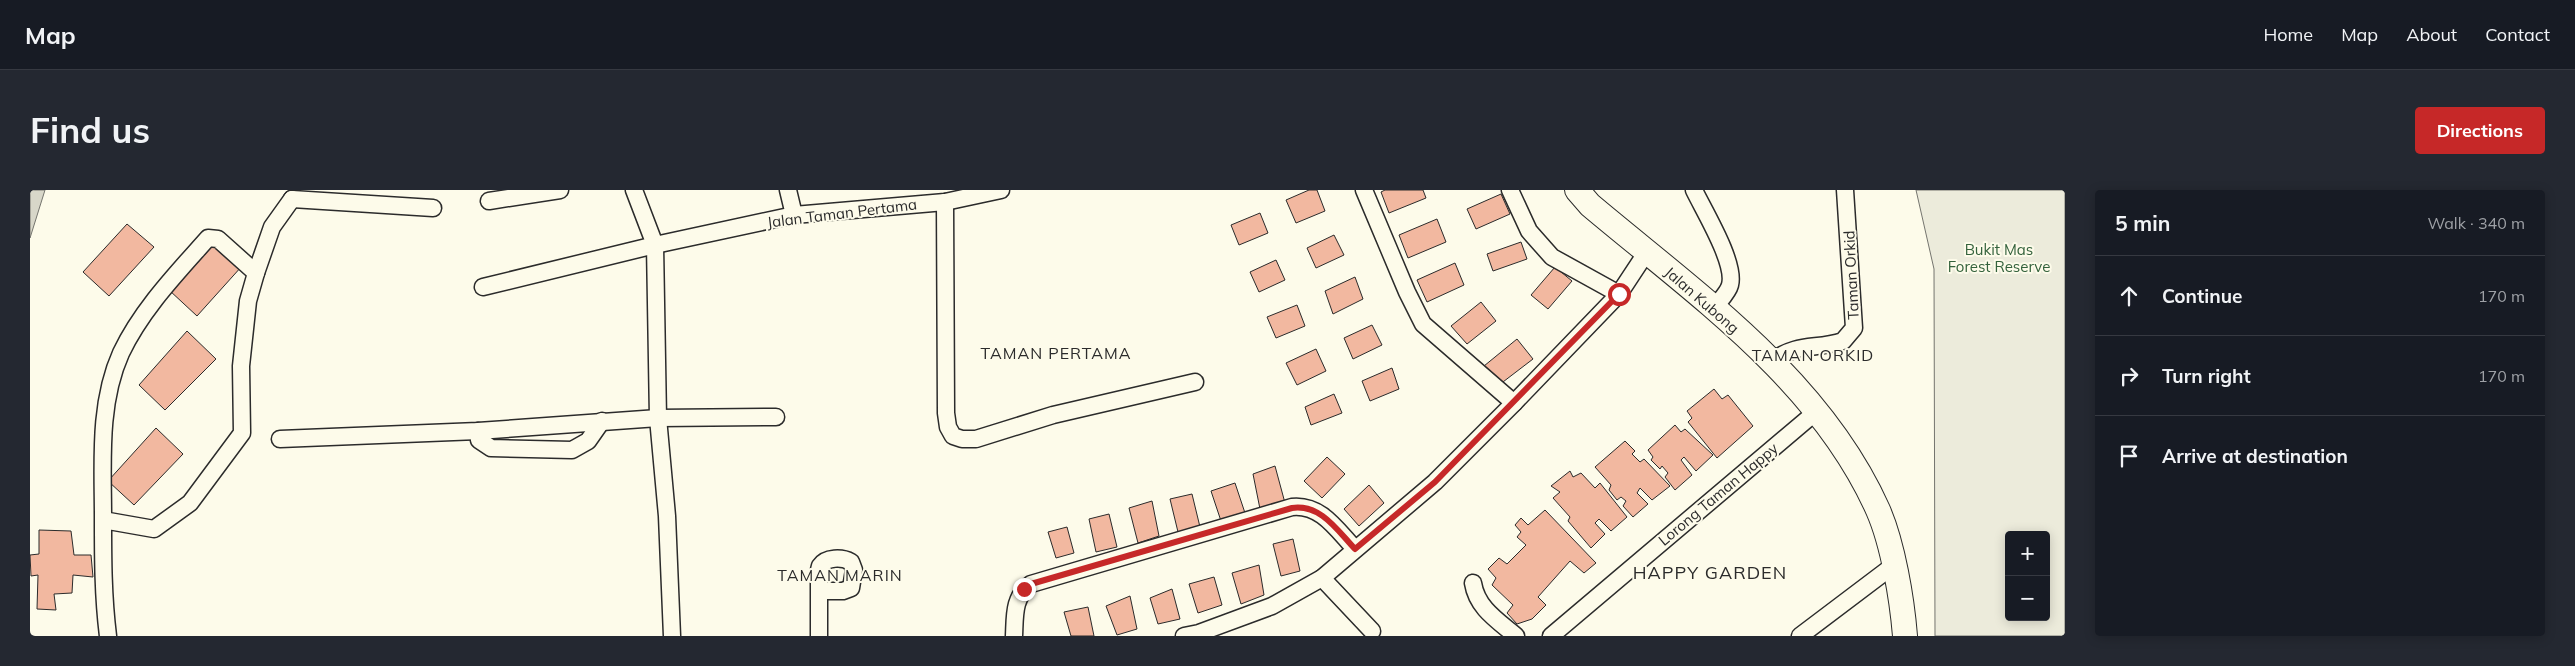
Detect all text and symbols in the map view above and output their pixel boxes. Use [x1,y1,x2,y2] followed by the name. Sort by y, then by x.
[25,20,76,50] text: Map
[2263,23,2313,46] text: Home
[2341,23,2378,46] text: Map
[2406,23,2457,46] text: About
[2485,23,2550,46] text: Contact
[2415,107,2545,154] button: Directions
[30,108,150,152] text: Find us
[766,194,918,232] street label: Jalan Taman Pertama
[2115,210,2170,236] text: 5 min
[2427,213,2525,233] text: Walk · 340 m
[1839,230,1863,320] street label: Taman Orkid
[1948,240,2050,276] park label: Bukit Mas Forest Reserve
[1661,262,1743,338] street label: Jalan Kubong
[2115,282,2143,310] icon: ahead
[1608,283,1631,306] route start
[2162,284,2242,308] text: Continue
[2478,286,2525,306] text: 170 m
[980,343,1132,363] district label: TAMAN PERTAMA
[1752,345,1874,365] district label: TAMAN ORKID
[2115,362,2143,390] icon: right
[2162,364,2251,388] text: Turn right
[2478,366,2525,386] text: 170 m
[1654,438,1782,550] street label: Lorong Taman Happy
[2115,442,2143,470] icon: arrive
[2162,444,2348,468] text: Arrive at destination
[2005,531,2050,621] map controls
[2005,531,2050,576] button: +
[1633,561,1787,584] district label: HAPPY GARDEN
[777,565,903,585] district label: TAMAN MARIN
[2005,576,2050,621] button: −
[1013,578,1036,601] route end

